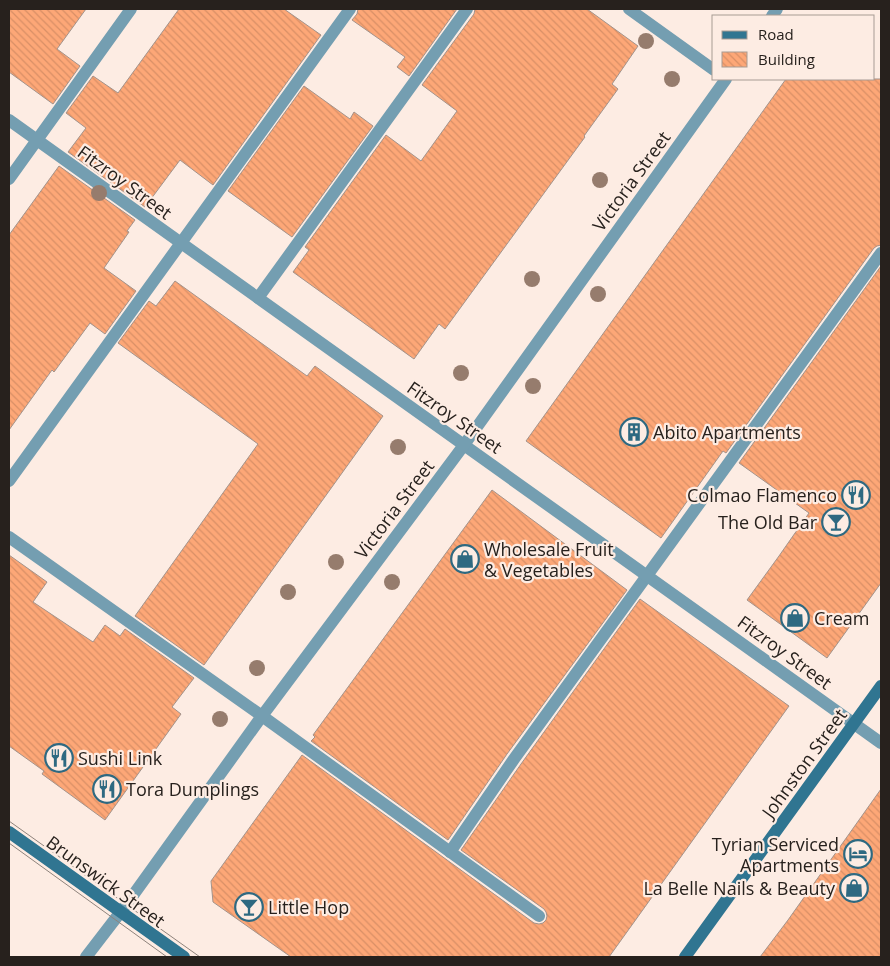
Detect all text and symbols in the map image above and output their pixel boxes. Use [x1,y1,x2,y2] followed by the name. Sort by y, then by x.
[712,15,875,80] legend
[758,24,794,44] text: Road
[758,49,815,69] text: Building
[587,126,675,236] street label: Victoria Street
[73,140,177,224] street label: Fitzroy Street
[403,375,507,459] street label: Fitzroy Street
[619,417,649,447] building icon: Abito Apartments
[653,420,801,444] place label: Abito Apartments
[349,455,439,563] street label: Victoria Street
[841,480,871,510] restaurant icon: Colmao Flamenco
[687,483,837,507] place label: Colmao Flamenco
[821,507,851,537] bar icon: The Old Bar
[718,510,818,534] place label: The Old Bar
[484,537,614,582] place label: Wholesale Fruit & Vegetables
[450,544,480,574] shop icon: Wholesale Fruit & Vegetables
[780,603,810,633] shop icon: Cream
[814,606,869,630] place label: Cream
[733,610,837,694] street label: Fitzroy Street
[755,704,852,824] street label: Johnston Street
[44,743,74,773] restaurant icon: Sushi Link
[78,746,163,770] place label: Sushi Link
[92,774,122,804] restaurant icon: Tora Dumplings
[126,777,259,801] place label: Tora Dumplings
[42,830,170,932] street label: Brunswick Street
[712,832,839,877] place label: Tyrian Serviced Apartments
[843,839,873,869] hotel icon: Tyrian Serviced Apartments
[839,873,869,903] shop icon: La Belle Nails & Beauty
[643,876,836,900] place label: La Belle Nails & Beauty
[234,892,264,922] bar icon: Little Hop
[268,895,349,919] place label: Little Hop

